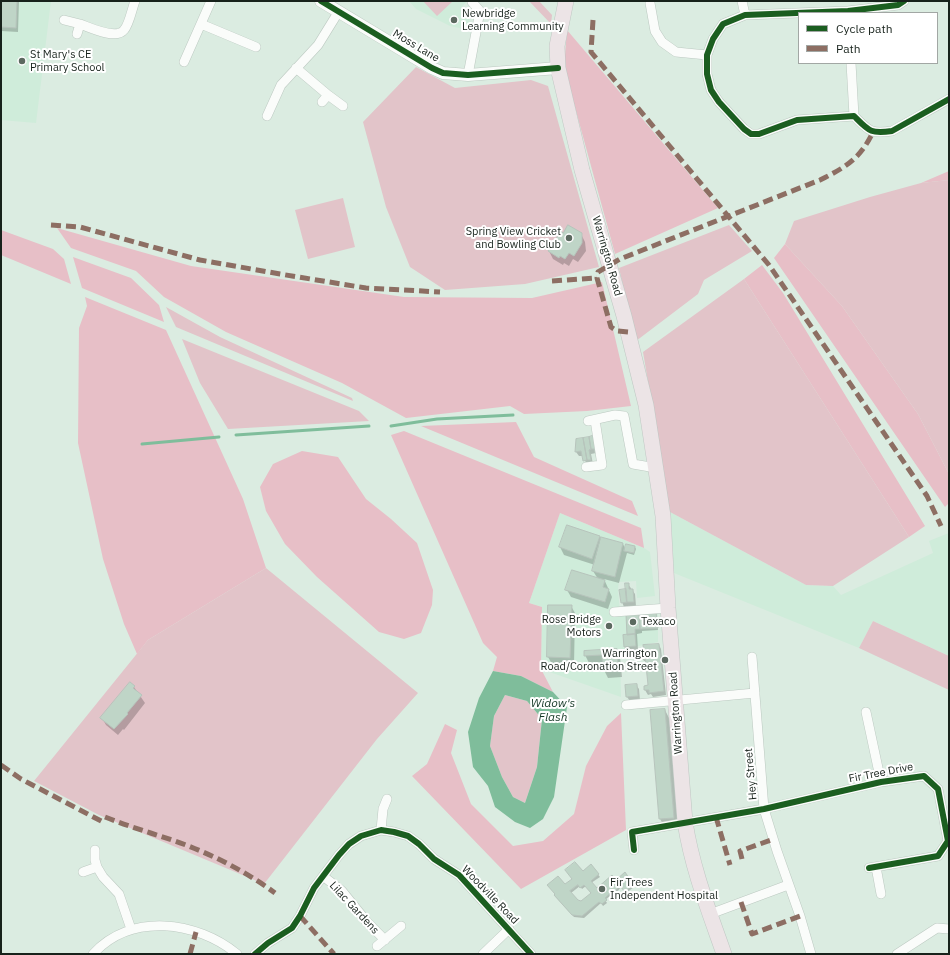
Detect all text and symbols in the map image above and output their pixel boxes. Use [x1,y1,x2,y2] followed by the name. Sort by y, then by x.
[462,7,564,33] place label: Newbridge Learning Community
[798,12,938,64] legend
[449,15,459,25] marker: Newbridge Learning Community
[836,21,893,36] text: Cycle path
[390,27,442,65] street label: Moss Lane
[836,41,861,56] text: Path
[30,48,105,74] place label: St Mary's CE Primary School
[17,56,27,66] marker: St Mary's CE Primary School
[589,215,625,297] street label: Warrington Road
[466,225,561,251] place label: Spring View Cricket and Bowling Club
[564,233,574,243] marker: Spring View Cricket and Bowling Club
[542,613,601,639] place label: Rose Bridge Motors
[641,615,676,629] place label: Texaco
[628,617,638,627] marker: Texaco
[604,621,614,631] marker: Rose Bridge Motors
[541,647,657,673] place label: Warrington Road/Coronation Street
[660,655,670,665] marker: Warrington Road/Coronation Street
[667,671,685,755] street label: Warrington Road
[531,697,575,725] water label: Widow's Flash
[742,748,760,800] street label: Hey Street
[848,760,914,786] street label: Fir Tree Drive
[459,863,521,927] street label: Woodville Road
[610,876,718,902] place label: Fir Trees Independent Hospital
[326,879,382,937] street label: Lilac Gardens
[597,884,607,894] marker: Fir Trees Independent Hospital

